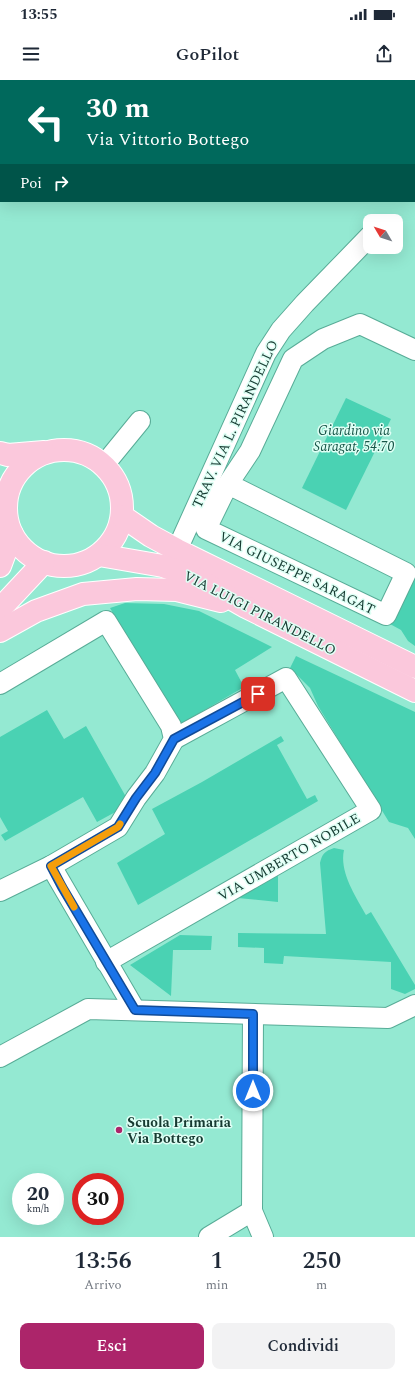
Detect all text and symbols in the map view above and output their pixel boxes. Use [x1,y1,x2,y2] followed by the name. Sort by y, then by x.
[20,3,58,26] text: 13:55
[176,41,239,68] text: GoPilot
[20,43,42,65] icon: menu
[373,43,395,65] icon: share
[86,87,150,130] text: 30 m
[20,96,72,148] icon: left
[86,126,249,153] text: Via Vittorio Bottego
[20,172,42,195] text: Poi
[50,172,72,194] icon: right
[363,214,403,254] north arrow
[363,214,403,254] map controls
[187,336,283,512] street label: TRAV. VIA L. PIRANDELLO
[313,420,395,457] park label: Giardino via Saragat, 54:70
[215,526,379,620] street label: VIA GIUSEPPE SARAGAT
[180,565,340,661] street label: VIA LUIGI PIRANDELLO
[241,677,275,711] pin
[247,683,269,705] icon: arrive
[214,808,364,906] street label: VIA UMBERTO NOBILE
[232,1070,274,1112] position arrow
[127,1112,232,1149] place label: Scuola Primaria Via Bottego
[114,1125,124,1135] marker: Scuola Primaria Via Bottego
[72,1173,124,1225] speed limit sign: 30
[27,1179,49,1209] text: 20
[27,1201,49,1217] text: km/h
[74,1243,132,1279] text: 13:56
[211,1243,223,1279] text: 1
[302,1243,341,1279] text: 250
[84,1275,122,1295] text: Arrivo
[206,1275,228,1295] text: min
[316,1275,327,1295] text: m
[20,1323,204,1369] button: Esci
[212,1323,395,1369] button: Condividi

